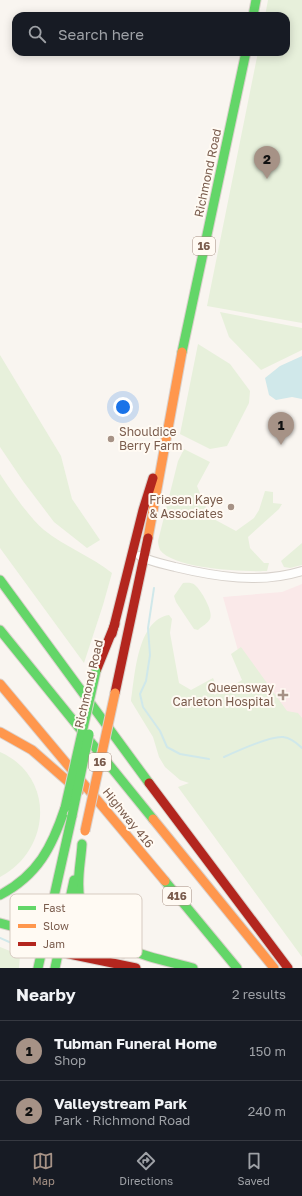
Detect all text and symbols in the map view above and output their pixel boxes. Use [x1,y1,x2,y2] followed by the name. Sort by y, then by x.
[12,12,290,56] search box
[26,23,48,45] icon: search
[58,25,144,43] text: Search here
[191,127,224,219] street label: Richmond Road
[254,146,280,179] pin: 2
[193,237,215,255] road number: 16
[113,397,133,417] your location
[268,412,294,445] pin: 1
[119,424,182,453] place label: Shouldice Berry Farm
[106,434,116,444] marker: Shouldice Berry Farm
[149,492,223,521] place label: Friesen Kaye & Associates
[226,502,236,512] marker: Friesen Kaye & Associates
[71,638,106,730] street label: Richmond Road
[173,680,274,709] place label: Queensway Carleton Hospital
[277,689,289,701] marker: Queensway Carleton Hospital
[89,753,111,771] road number: 16
[100,785,157,851] street label: Highway 416
[163,887,191,905] road number: 416
[10,894,142,958] legend
[43,901,66,914] text: Fast
[43,919,69,932] text: Slow
[43,937,65,950] text: Jam
[16,984,76,1005] text: Nearby
[232,986,286,1002] text: 2 results
[54,1034,217,1052] text: Tubman Funeral Home
[26,1043,32,1059] text: 1
[249,1043,286,1059] text: 150 m
[54,1052,86,1068] text: Shop
[54,1094,187,1112] text: Valleystream Park
[25,1103,33,1119] text: 2
[248,1103,286,1119] text: 240 m
[54,1112,190,1128] text: Park · Richmond Road
[32,1150,55,1187] tab: Map
[119,1150,173,1187] tab: Directions
[238,1150,270,1187] tab: Saved

